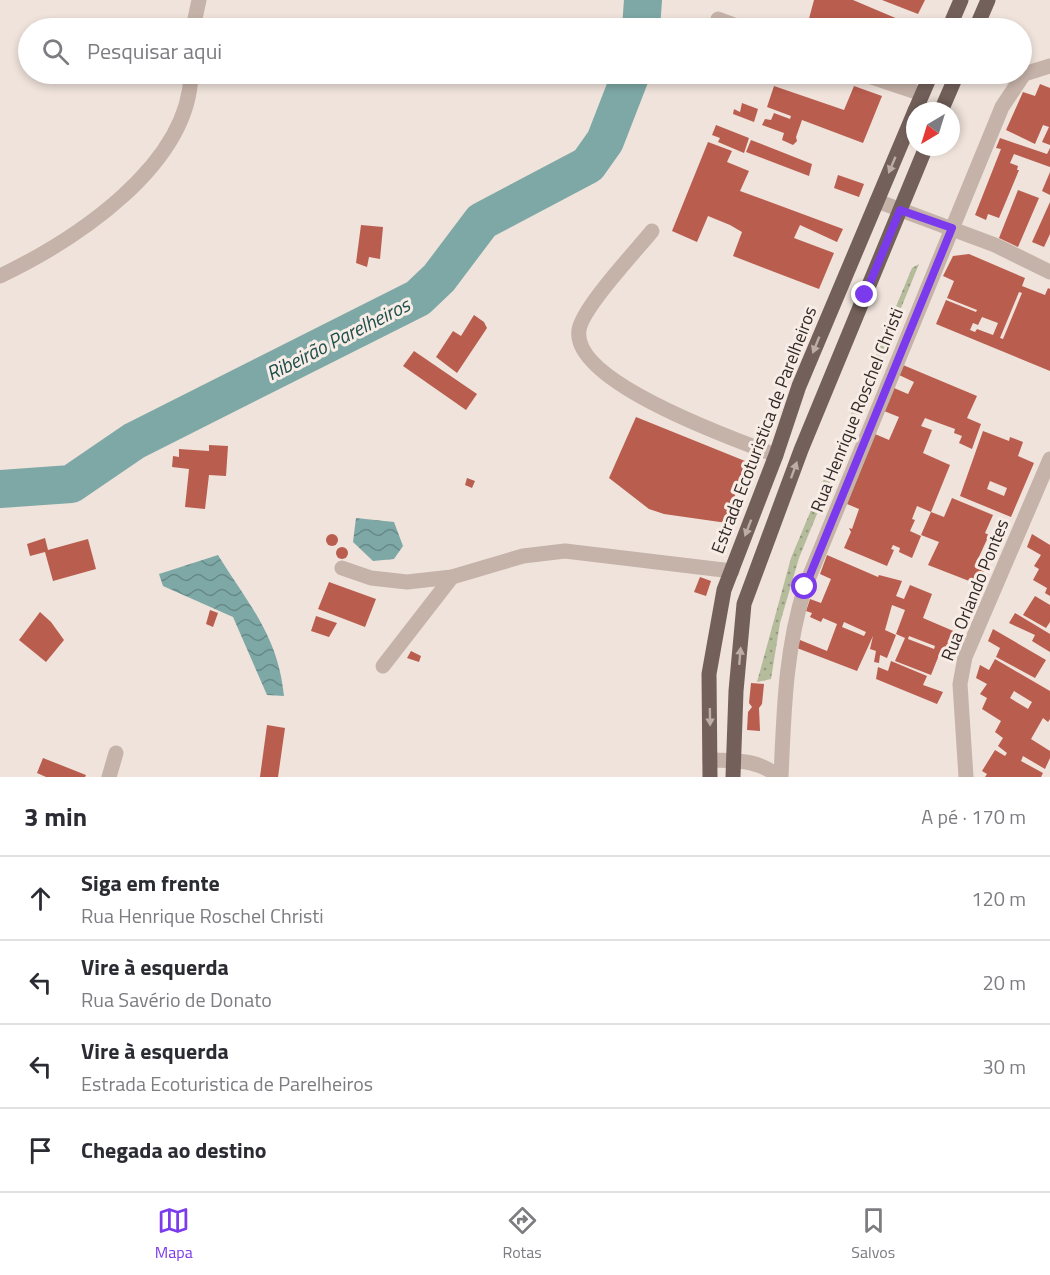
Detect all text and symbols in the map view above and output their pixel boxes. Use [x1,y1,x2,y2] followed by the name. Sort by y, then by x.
[18,18,1032,84] search box
[87,34,222,68] text: Pesquisar aqui
[39,35,72,68] icon: search
[906,102,960,156] north arrow
[887,157,897,175] one-way arrow
[851,281,877,307] route end
[261,288,416,388] water label: Ribeirão Parelheiros
[704,302,823,557] street label: Estrada Ecoturistica de Parelheiros
[803,303,910,516] street label: Rua Henrique Roschel Christi
[811,336,821,354] one-way arrow
[789,461,799,479] one-way arrow
[934,515,1015,665] street label: Rua Orlando Pontes
[743,519,753,537] one-way arrow
[791,573,817,599] route start
[735,646,744,665] one-way arrow
[705,707,715,726] one-way arrow
[24,797,87,836] text: 3 min
[921,801,1026,832] text: A pé · 170 m
[81,866,220,900] text: Siga em frente
[24,882,57,915] icon: ahead
[971,883,1026,914] text: 120 m
[81,900,324,931] text: Rua Henrique Roschel Christi
[81,950,229,984] text: Vire à esquerda
[24,966,57,999] icon: left
[982,967,1026,998] text: 20 m
[81,984,272,1015] text: Rua Savério de Donato
[81,1034,229,1068] text: Vire à esquerda
[24,1050,57,1083] icon: left
[982,1051,1026,1082] text: 30 m
[81,1068,373,1099] text: Estrada Ecoturistica de Parelheiros
[81,1133,267,1167] text: Chegada ao destino
[24,1134,57,1167] icon: arrive
[155,1204,193,1264] tab: Mapa
[502,1204,542,1264] tab: Rotas
[851,1204,895,1264] tab: Salvos

